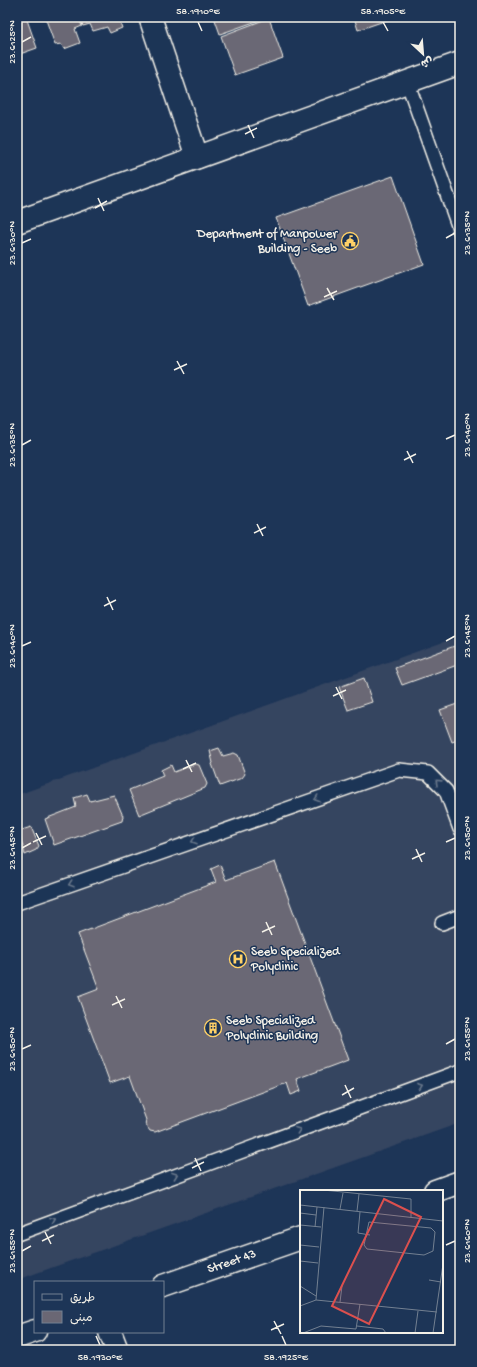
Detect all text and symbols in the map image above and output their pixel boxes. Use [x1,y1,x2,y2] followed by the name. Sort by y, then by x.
[176,6,220,18] text: 58.1910°E
[361,6,406,18] text: 58.1905°E
[7,20,19,64] text: 23.6125°N
[403,34,443,74] north arrow
[418,53,435,69] text: ش
[462,211,474,255] text: 23.6135°N
[7,220,19,265] text: 23.6130°N
[196,227,338,257] place label: Department of Manpower Building - Seeb
[340,231,360,251] public building icon: Department of Manpower Building - Seeb
[462,413,474,457] text: 23.6140°N
[7,423,19,467] text: 23.6135°N
[462,614,474,658] text: 23.6145°N
[7,624,19,668] text: 23.6140°N
[435,779,443,787] one-way arrow
[313,794,320,802] one-way arrow
[462,815,474,860] text: 23.6150°N
[7,826,19,870] text: 23.6145°N
[191,837,198,845] one-way arrow
[68,879,75,888] one-way arrow
[250,945,341,975] place label: Seeb Specialized Polyclinic
[228,949,248,969] hospital icon: Seeb Specialized Polyclinic
[225,1014,318,1044] place label: Seeb Specialized Polyclinic Building
[462,1017,474,1061] text: 23.6155°N
[203,1018,223,1038] building icon: Seeb Specialized Polyclinic Building
[7,1026,19,1071] text: 23.6150°N
[416,1082,423,1090] one-way arrow
[294,1127,301,1135] one-way arrow
[172,1171,179,1179] one-way arrow
[300,1190,443,1333] inset map
[50,1216,57,1224] one-way arrow
[462,1218,474,1263] text: 23.6160°N
[7,1229,19,1273] text: 23.6155°N
[206,1247,259,1277] street label: Street 43
[34,1281,164,1333] legend
[70,1292,95,1306] text: طريق
[70,1312,93,1326] text: مبنى
[78,1352,123,1364] text: 58.1930°E
[264,1352,309,1364] text: 58.1925°E

